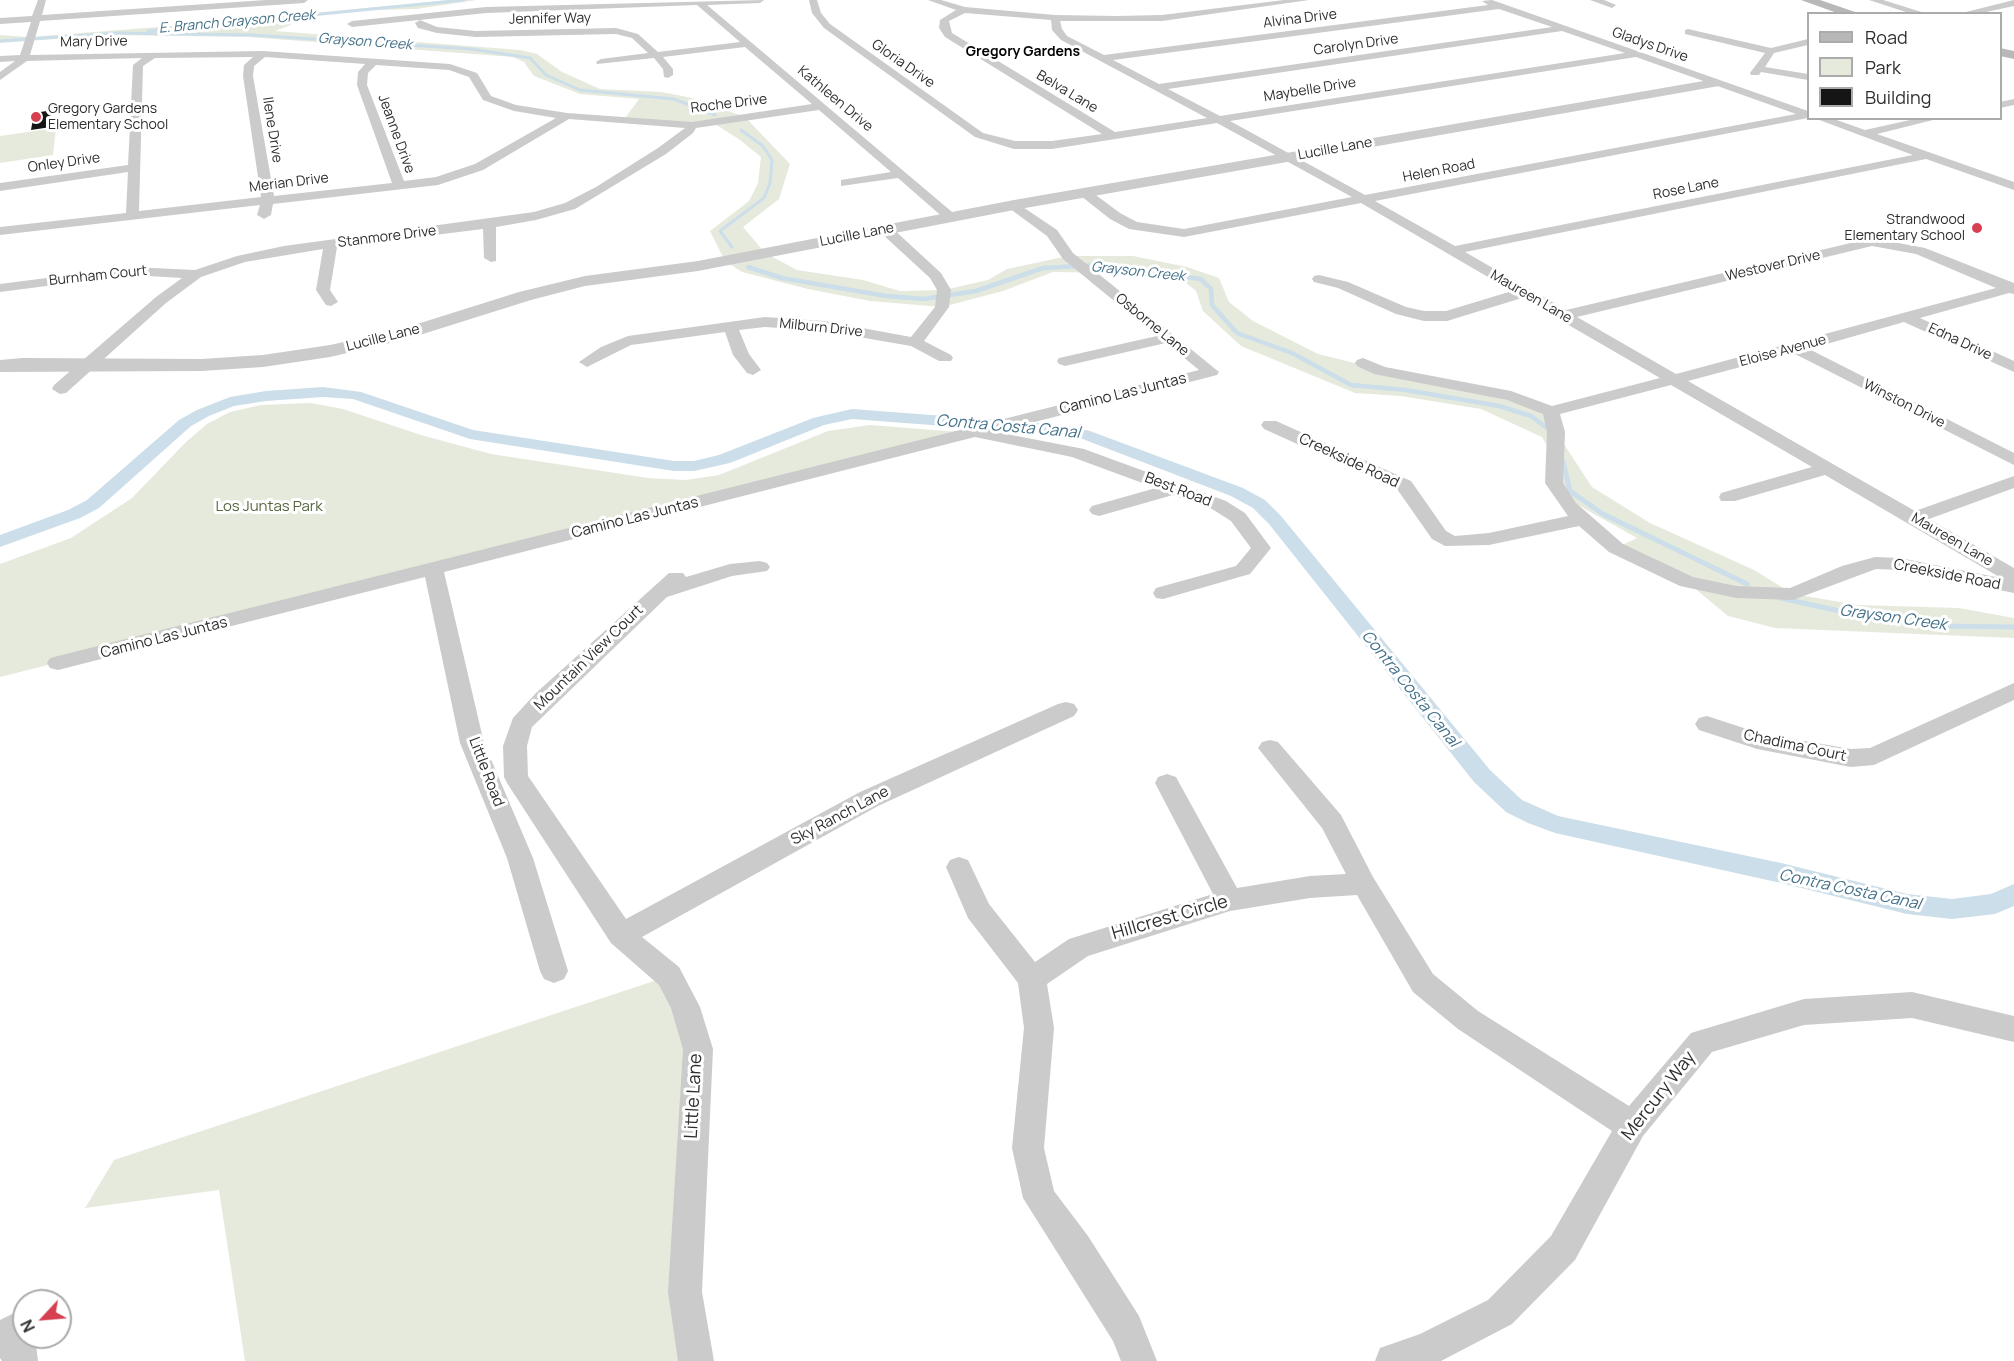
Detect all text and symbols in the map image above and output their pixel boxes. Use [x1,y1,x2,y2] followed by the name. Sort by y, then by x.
[1262,6,1338,32] street label: Alvina Drive
[158,7,316,37] water label: E. Branch Grayson Creek
[509,10,591,28] street label: Jennifer Way
[1807,12,2002,120] legend
[1610,24,1690,66] street label: Gladys Drive
[1865,25,1908,49] text: Road
[317,30,413,54] water label: Grayson Creek
[1313,31,1399,59] street label: Carolyn Drive
[60,33,128,51] street label: Mary Drive
[868,36,938,92] street label: Gloria Drive
[966,44,1080,60] district label: Gregory Gardens
[1865,55,1901,79] text: Park
[794,63,876,135] street label: Kathleen Drive
[1033,67,1101,117] street label: Belva Lane
[1263,74,1357,106] street label: Maybelle Drive
[1865,85,1931,109] text: Building
[690,91,768,117] street label: Roche Drive
[374,92,418,176] street label: Jeanne Drive
[259,96,285,164] street label: Ilene Drive
[48,101,168,134] place label: Gregory Gardens Elementary School
[29,110,43,124] marker: Gregory Gardens Elementary School
[1297,134,1373,164] street label: Lucille Lane
[27,150,101,176] street label: Onley Drive
[1401,156,1477,186] street label: Helen Road
[248,170,330,196] street label: Merian Drive
[1652,174,1720,204] street label: Rose Lane
[1845,212,1965,244] place label: Strandwood Elementary School
[819,220,895,250] street label: Lucille Lane
[1970,221,1984,235] marker: Strandwood Elementary School
[337,223,437,251] street label: Stanmore Drive
[1724,247,1822,285] street label: Westover Drive
[1090,259,1186,285] water label: Grayson Creek
[48,263,148,289] street label: Burnham Court
[1487,267,1575,327] street label: Maureen Lane
[1112,290,1192,360] street label: Osborne Lane
[778,315,864,341] street label: Milburn Drive
[1926,320,1994,364] street label: Edna Drive
[345,321,421,355] street label: Lucille Lane
[1738,331,1828,371] street label: Eloise Avenue
[1058,370,1188,418] street label: Camino Las Juntas
[1860,376,1948,432] street label: Winston Drive
[935,411,1081,443] water label: Contra Costa Canal
[1296,430,1402,492] street label: Creekside Road
[1142,469,1214,511] street label: Best Road
[570,494,700,542] street label: Camino Las Juntas
[215,498,323,516] park label: Los Juntas Park
[1908,510,1996,570] street label: Maureen Lane
[1892,556,2002,594] street label: Creekside Road
[531,601,647,715] street label: Mountain View Court
[1838,601,1948,635] water label: Grayson Creek
[99,614,229,662] street label: Camino Las Juntas
[1357,627,1463,751] water label: Contra Costa Canal
[1742,726,1848,766] street label: Chadima Court
[464,735,508,809] street label: Little Road
[788,783,892,849] street label: Sky Ranch Lane
[1777,866,1923,914] water label: Contra Costa Canal
[1109,891,1231,945] street label: Hillcrest Circle
[1618,1047,1700,1145] street label: Mercury Way
[681,1053,707,1139] street label: Little Lane
[12,1289,72,1349] north arrow
[15,1316,40,1336] text: N

